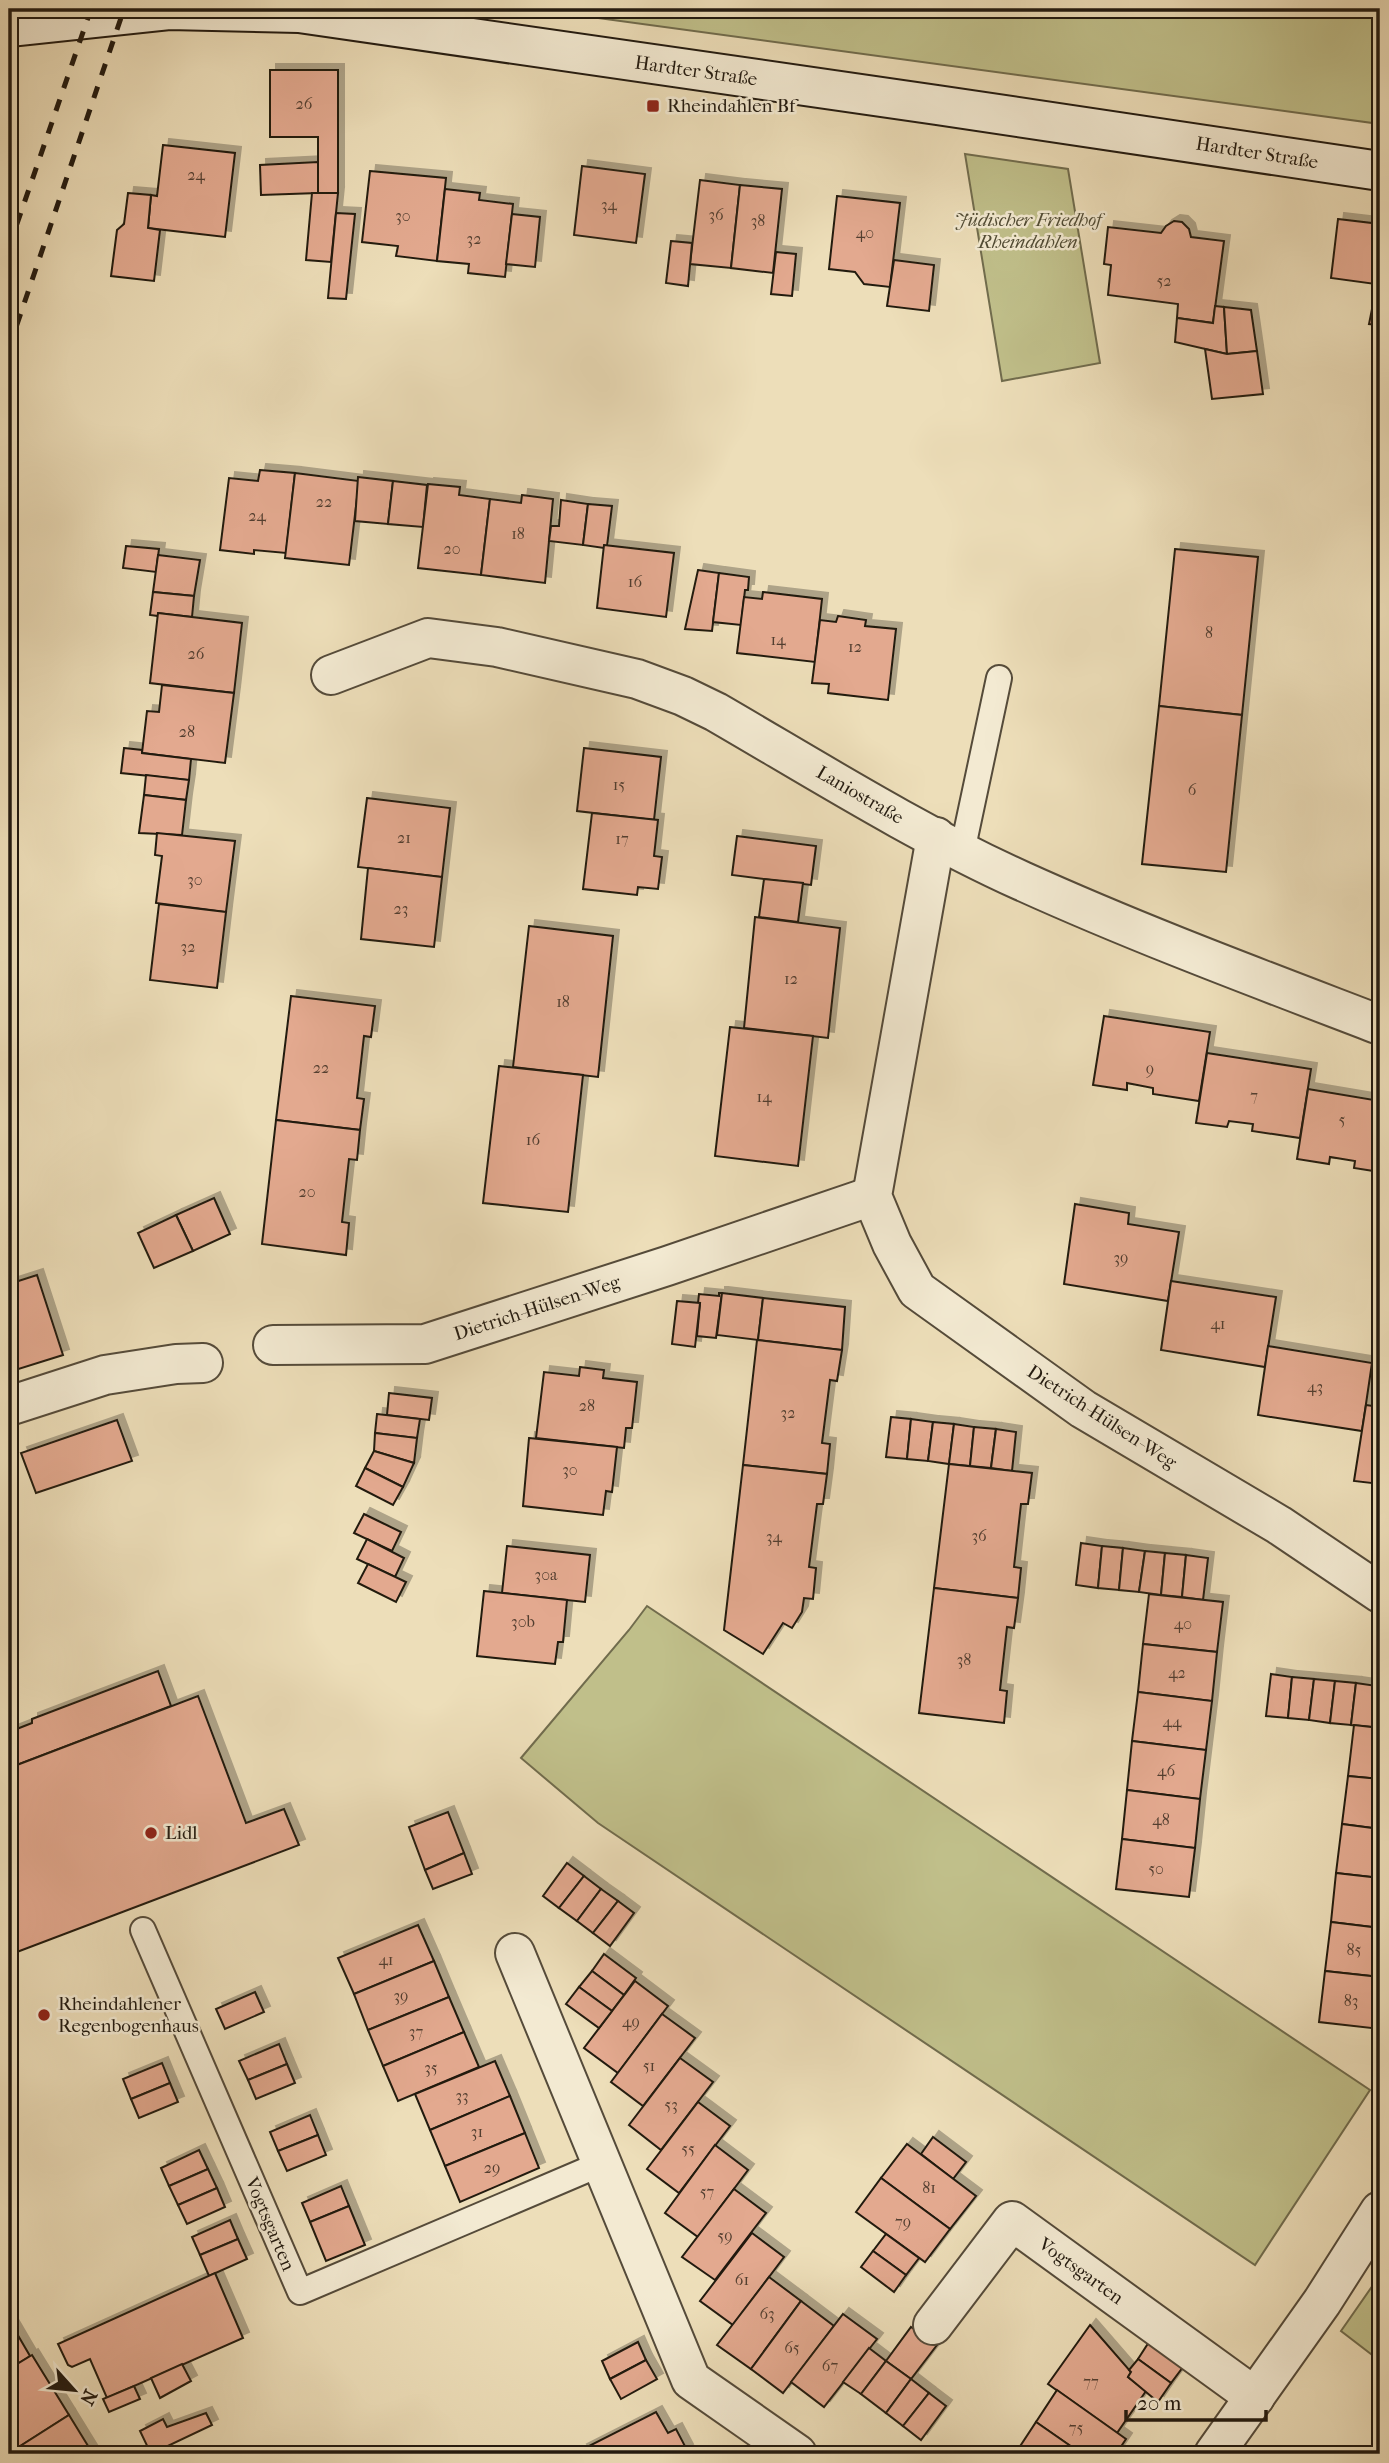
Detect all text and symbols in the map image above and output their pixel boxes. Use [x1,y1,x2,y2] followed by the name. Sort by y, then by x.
[633,52,759,90] street label: Hardter Straße
[296,94,313,113] house number: 26
[667,95,799,117] place label: Rheindahlen Bf
[645,98,661,114] marker: Rheindahlen Bf
[1194,132,1320,174] street label: Hardter Straße
[187,165,205,184] house number: 24
[601,195,618,214] house number: 34
[708,205,724,224] house number: 36
[395,206,411,225] house number: 30
[954,209,1106,253] park label: Jüdischer Friedhof Rheindahlen
[751,211,765,230] house number: 38
[856,223,874,242] house number: 40
[467,229,481,248] house number: 32
[1156,271,1172,290] house number: 52
[316,492,332,511] house number: 22
[248,506,266,525] house number: 24
[511,524,525,543] house number: 18
[443,539,461,558] house number: 20
[628,572,642,591] house number: 16
[1205,623,1213,642] house number: 8
[770,630,786,649] house number: 14
[848,637,862,656] house number: 12
[188,644,205,663] house number: 26
[179,722,195,741] house number: 28
[813,761,907,829] street label: Laniostraße
[613,775,625,794] house number: 15
[1188,780,1197,799] house number: 6
[397,828,411,847] house number: 21
[615,829,629,848] house number: 17
[187,870,203,889] house number: 30
[394,899,408,918] house number: 23
[181,937,195,956] house number: 32
[784,969,798,988] house number: 12
[556,992,570,1011] house number: 18
[313,1058,329,1077] house number: 22
[1146,1059,1154,1078] house number: 9
[1250,1086,1258,1105] house number: 7
[756,1087,772,1106] house number: 14
[1339,1110,1346,1129] house number: 5
[526,1130,540,1149] house number: 16
[298,1182,316,1201] house number: 20
[1114,1248,1128,1267] house number: 39
[451,1270,624,1345] street label: Dietrich-Hülsen-Weg
[1210,1314,1226,1333] house number: 41
[1023,1360,1182,1474] street label: Dietrich-Hülsen-Weg
[1307,1377,1323,1396] house number: 43
[579,1396,595,1415] house number: 28
[781,1403,795,1422] house number: 32
[562,1460,578,1479] house number: 30
[971,1526,987,1545] house number: 36
[766,1527,783,1546] house number: 34
[535,1565,558,1584] house number: 30a
[511,1612,535,1631] house number: 30b
[1174,1614,1192,1633] house number: 40
[957,1650,971,1669] house number: 38
[1168,1663,1186,1682] house number: 42
[1163,1712,1182,1731] house number: 44
[1157,1761,1175,1780] house number: 46
[1152,1810,1170,1829] house number: 48
[165,1822,198,1844] place label: Lidl
[143,1825,159,1841] marker: Lidl
[1148,1859,1164,1878] house number: 50
[1347,1940,1362,1959] house number: 85
[378,1950,394,1969] house number: 41
[394,1986,408,2005] house number: 39
[1344,1991,1358,2010] house number: 83
[58,1993,199,2037] place label: Rheindahlener Regenbogenhaus
[36,2007,52,2023] marker: Rheindahlener Regenbogenhaus
[622,2012,640,2031] house number: 49
[409,2022,423,2041] house number: 37
[643,2056,655,2075] house number: 51
[424,2058,438,2077] house number: 35
[455,2086,469,2105] house number: 33
[664,2095,678,2114] house number: 53
[471,2122,483,2141] house number: 31
[681,2139,695,2158] house number: 55
[484,2158,500,2177] house number: 29
[240,2173,300,2274] street label: Vogtsgarten
[922,2178,936,2197] house number: 81
[700,2182,715,2201] house number: 57
[895,2212,911,2231] house number: 79
[717,2226,733,2245] house number: 59
[1033,2232,1128,2309] street label: Vogtsgarten
[735,2270,749,2289] house number: 61
[759,2304,775,2323] house number: 63
[784,2338,800,2357] house number: 65
[38,2354,108,2424] north arrow
[822,2356,838,2375] house number: 67
[1083,2372,1099,2391] house number: 77
[1126,2379,1266,2423] scale bar
[75,2386,101,2409] text: N
[1137,2391,1182,2415] text: 20 m
[1069,2418,1083,2437] house number: 75

